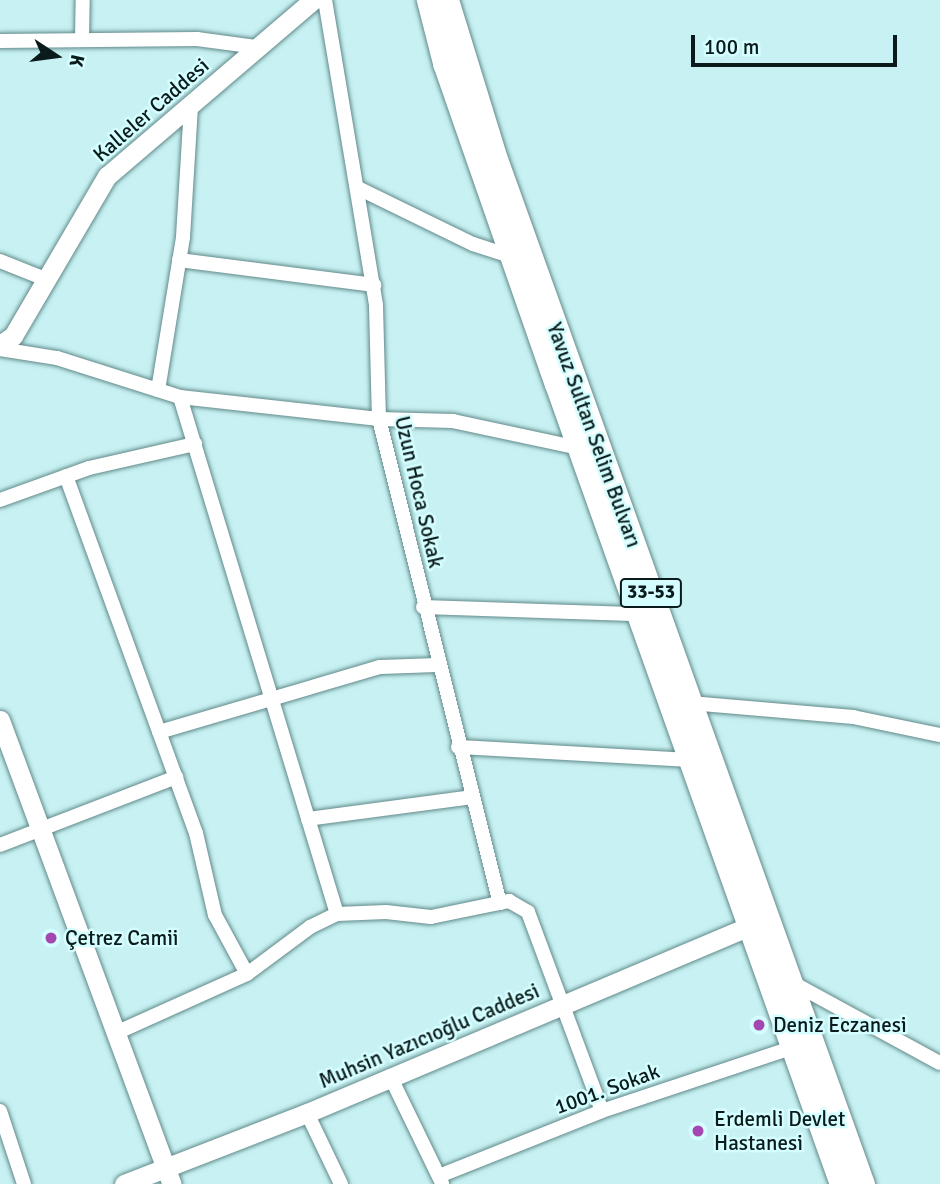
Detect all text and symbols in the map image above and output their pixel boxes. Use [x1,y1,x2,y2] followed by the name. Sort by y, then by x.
[21,21,91,91] north arrow
[695,21,902,65] scale bar
[704,34,759,60] text: 100 m
[63,52,89,69] text: K
[88,53,214,167] street label: Kalleler Caddesi
[542,319,646,551] street label: Yavuz Sultan Selim Bulvarı
[389,414,449,570] street label: Uzun Hoca Sokak
[620,578,682,608] road number: 33-53
[65,925,179,951] place label: Çetrez Camii
[43,930,59,946] marker: Çetrez Camii
[315,978,543,1094] street label: Muhsin Yazıcıoğlu Caddesi
[773,1012,907,1038] place label: Deniz Eczanesi
[751,1017,767,1033] marker: Deniz Eczanesi
[551,1058,663,1120] street label: 1001. Sokak
[714,1106,845,1156] place label: Erdemli Devlet Hastanesi
[688,1121,708,1141] marker: Erdemli Devlet Hastanesi

